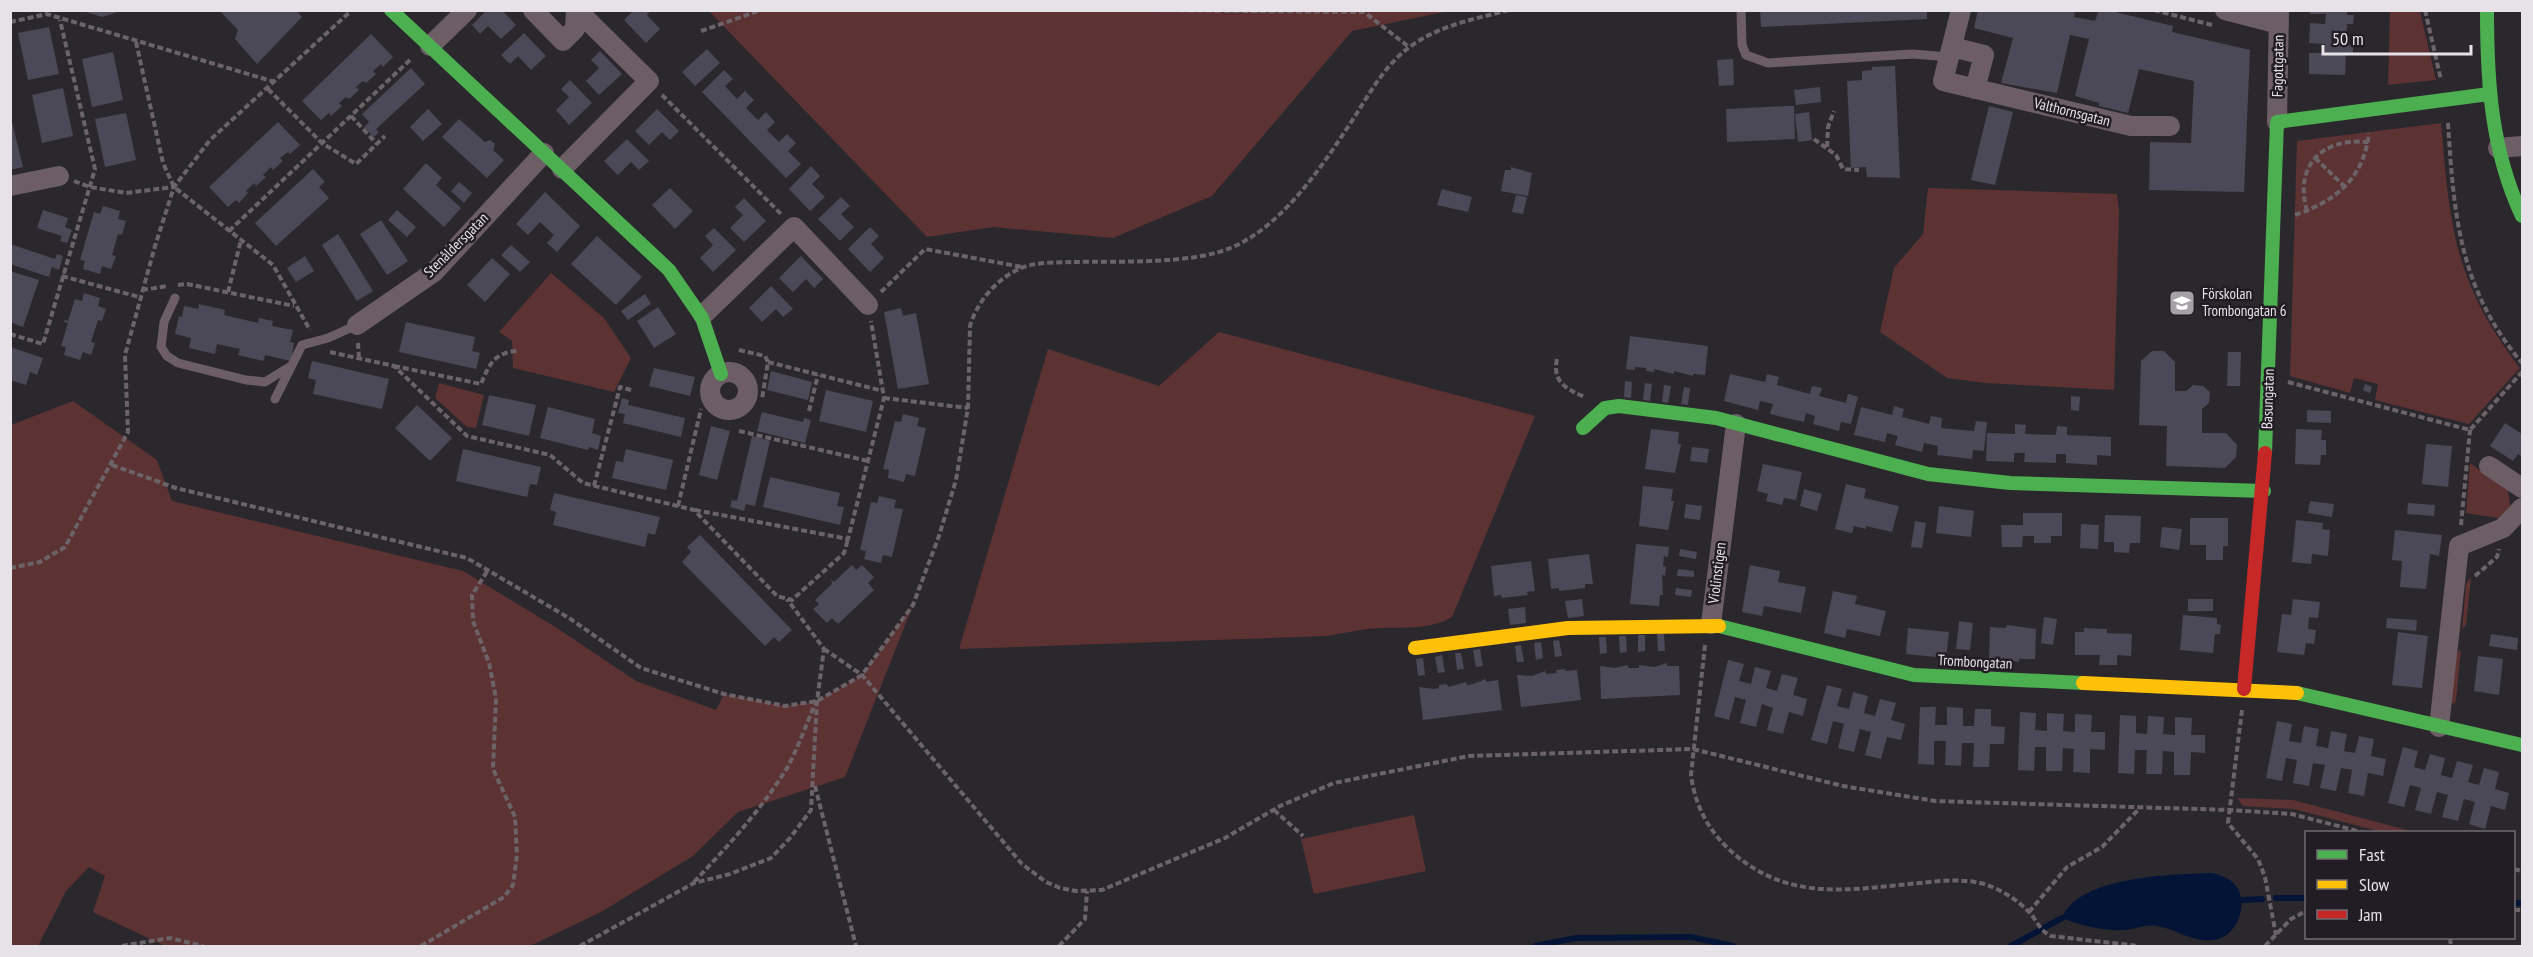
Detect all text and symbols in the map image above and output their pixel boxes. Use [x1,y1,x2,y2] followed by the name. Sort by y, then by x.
[2323,18,2472,56] scale bar
[2332,27,2364,50] text: 50 m
[2267,35,2288,97] street label: Fagottgatan
[2031,93,2112,130] street label: Valthornsgatan
[419,208,492,281] street label: Stenåldersgatan
[2202,284,2287,320] place label: Förskolan Trombongatan 6
[2167,288,2197,318] school or university icon: Förskolan Trombongatan 6
[2257,368,2278,430] street label: Basungatan
[1703,541,1730,606] street label: Violinstigen
[1937,650,2013,673] street label: Trombongatan
[2305,831,2515,939] legend
[2359,843,2385,866] text: Fast
[2359,873,2390,896] text: Slow
[2358,903,2382,926] text: Jam

